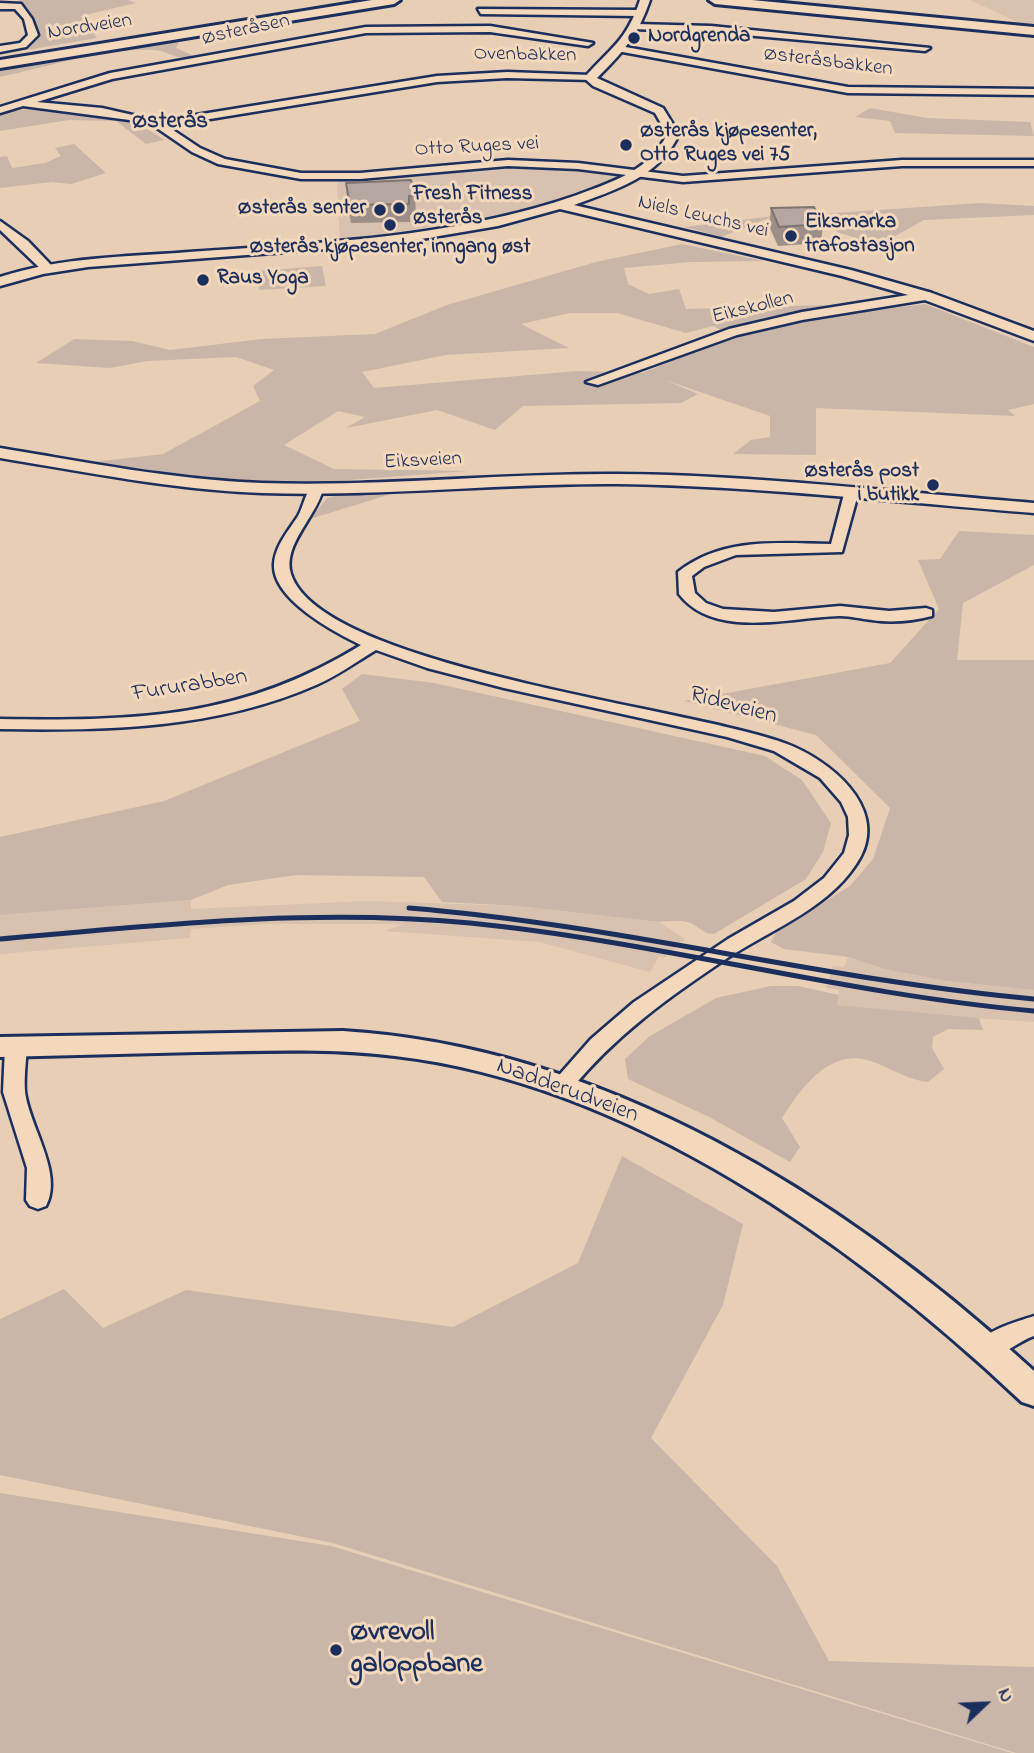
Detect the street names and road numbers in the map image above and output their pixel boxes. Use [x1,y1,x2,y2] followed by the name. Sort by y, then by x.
[46,9,134,47] street label: Nordveien
[200,9,292,53] street label: Østeråsen
[473,43,577,69] street label: Ovenbakken
[762,43,894,83] street label: Østeråsbakken
[414,132,540,164] street label: Otto Ruges vei
[635,191,771,245] street label: Niels Leuchs vei
[710,287,796,331] street label: Eikskollen
[383,447,463,477] street label: Eiksveien
[130,664,250,710] street label: Fururabben
[686,682,780,732] street label: Rideveien
[492,1053,642,1131] street label: Nadderudveien

